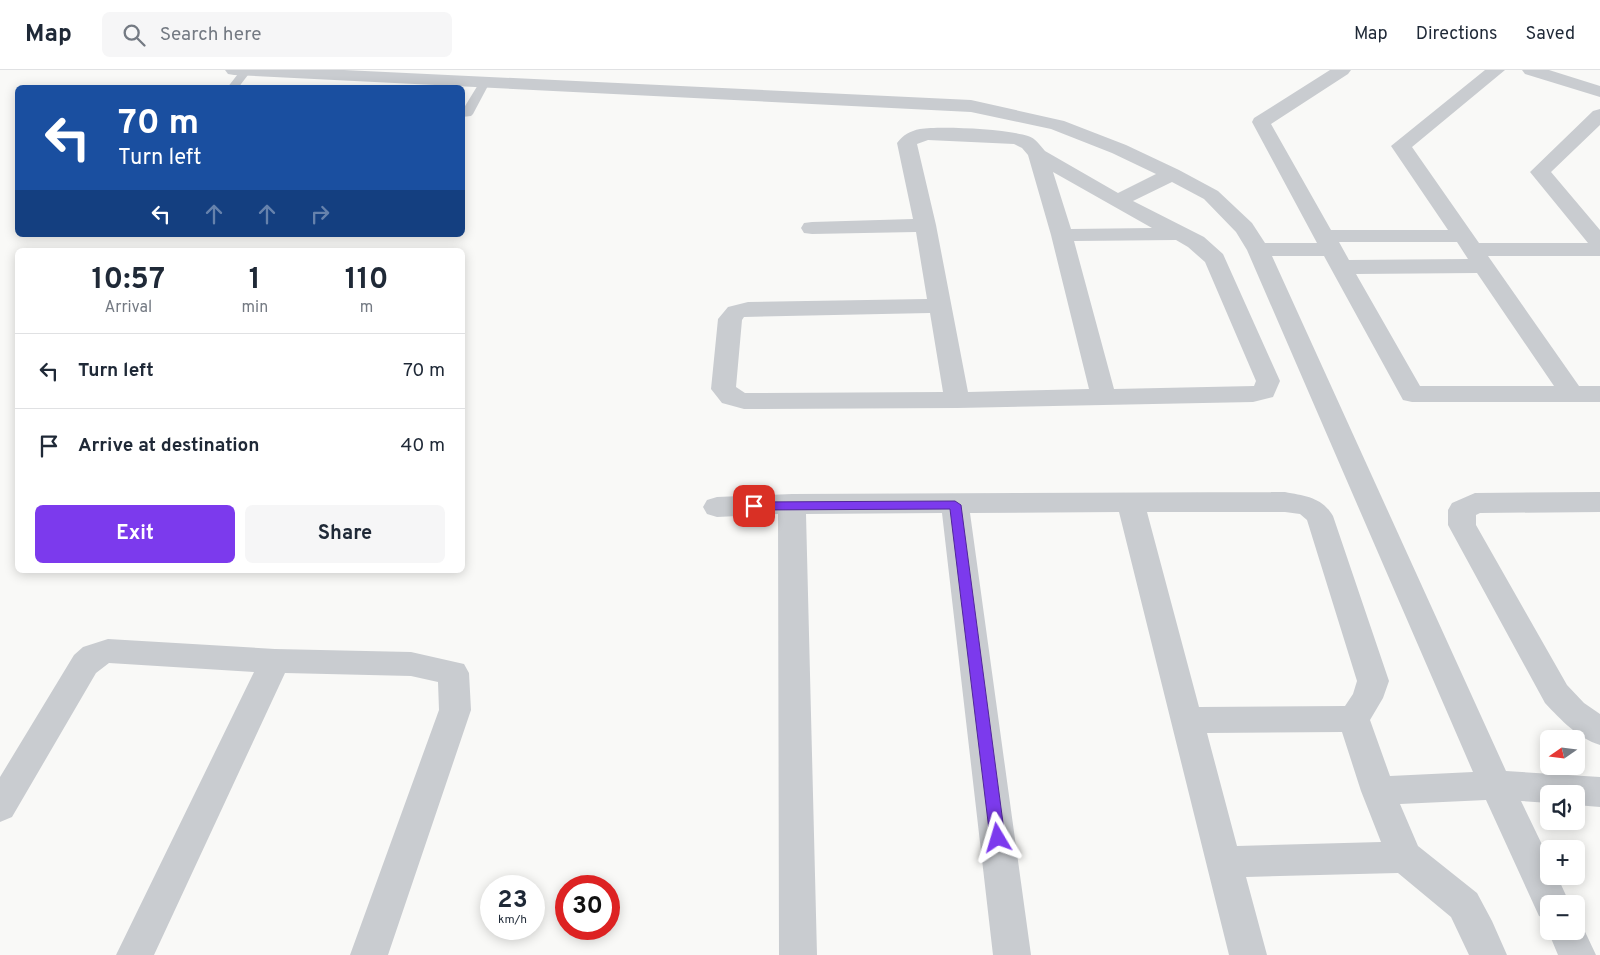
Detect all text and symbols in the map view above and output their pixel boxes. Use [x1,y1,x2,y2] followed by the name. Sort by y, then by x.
[102,12,452,57] search box
[25,20,72,50] text: Map
[120,21,148,49] icon: search
[160,23,261,47] text: Search here
[1354,23,1388,46] text: Map
[1416,23,1498,46] text: Directions
[1526,23,1575,46] text: Saved
[118,102,199,146] text: 70 m
[35,105,100,170] icon: left
[118,145,201,172] text: Turn left
[147,200,175,228] icon: left
[200,200,228,228] icon: ahead
[253,200,281,228] icon: ahead
[306,200,334,228] icon: right
[92,262,165,299] text: 10:57
[249,262,261,299] text: 1
[345,262,388,299] text: 110
[104,298,152,318] text: Arrival
[242,298,268,318] text: min
[360,298,373,318] text: m
[35,357,63,385] icon: left
[78,359,154,383] text: Turn left
[403,359,445,383] text: 70 m
[35,432,63,460] icon: arrive
[78,434,259,458] text: Arrive at destination
[400,434,445,458] text: 40 m
[733,485,775,527] pin
[740,492,768,520] icon: arrive
[35,505,235,563] button: Exit
[245,505,445,563] button: Share
[1540,730,1585,775] north arrow
[1540,730,1585,940] map controls
[1540,785,1585,830] button: sound
[971,811,1023,863] position arrow
[1540,840,1585,885] button: +
[555,875,620,940] speed limit sign: 30
[497,885,528,917] text: 23
[1540,895,1585,940] button: −
[498,912,527,928] text: km/h

